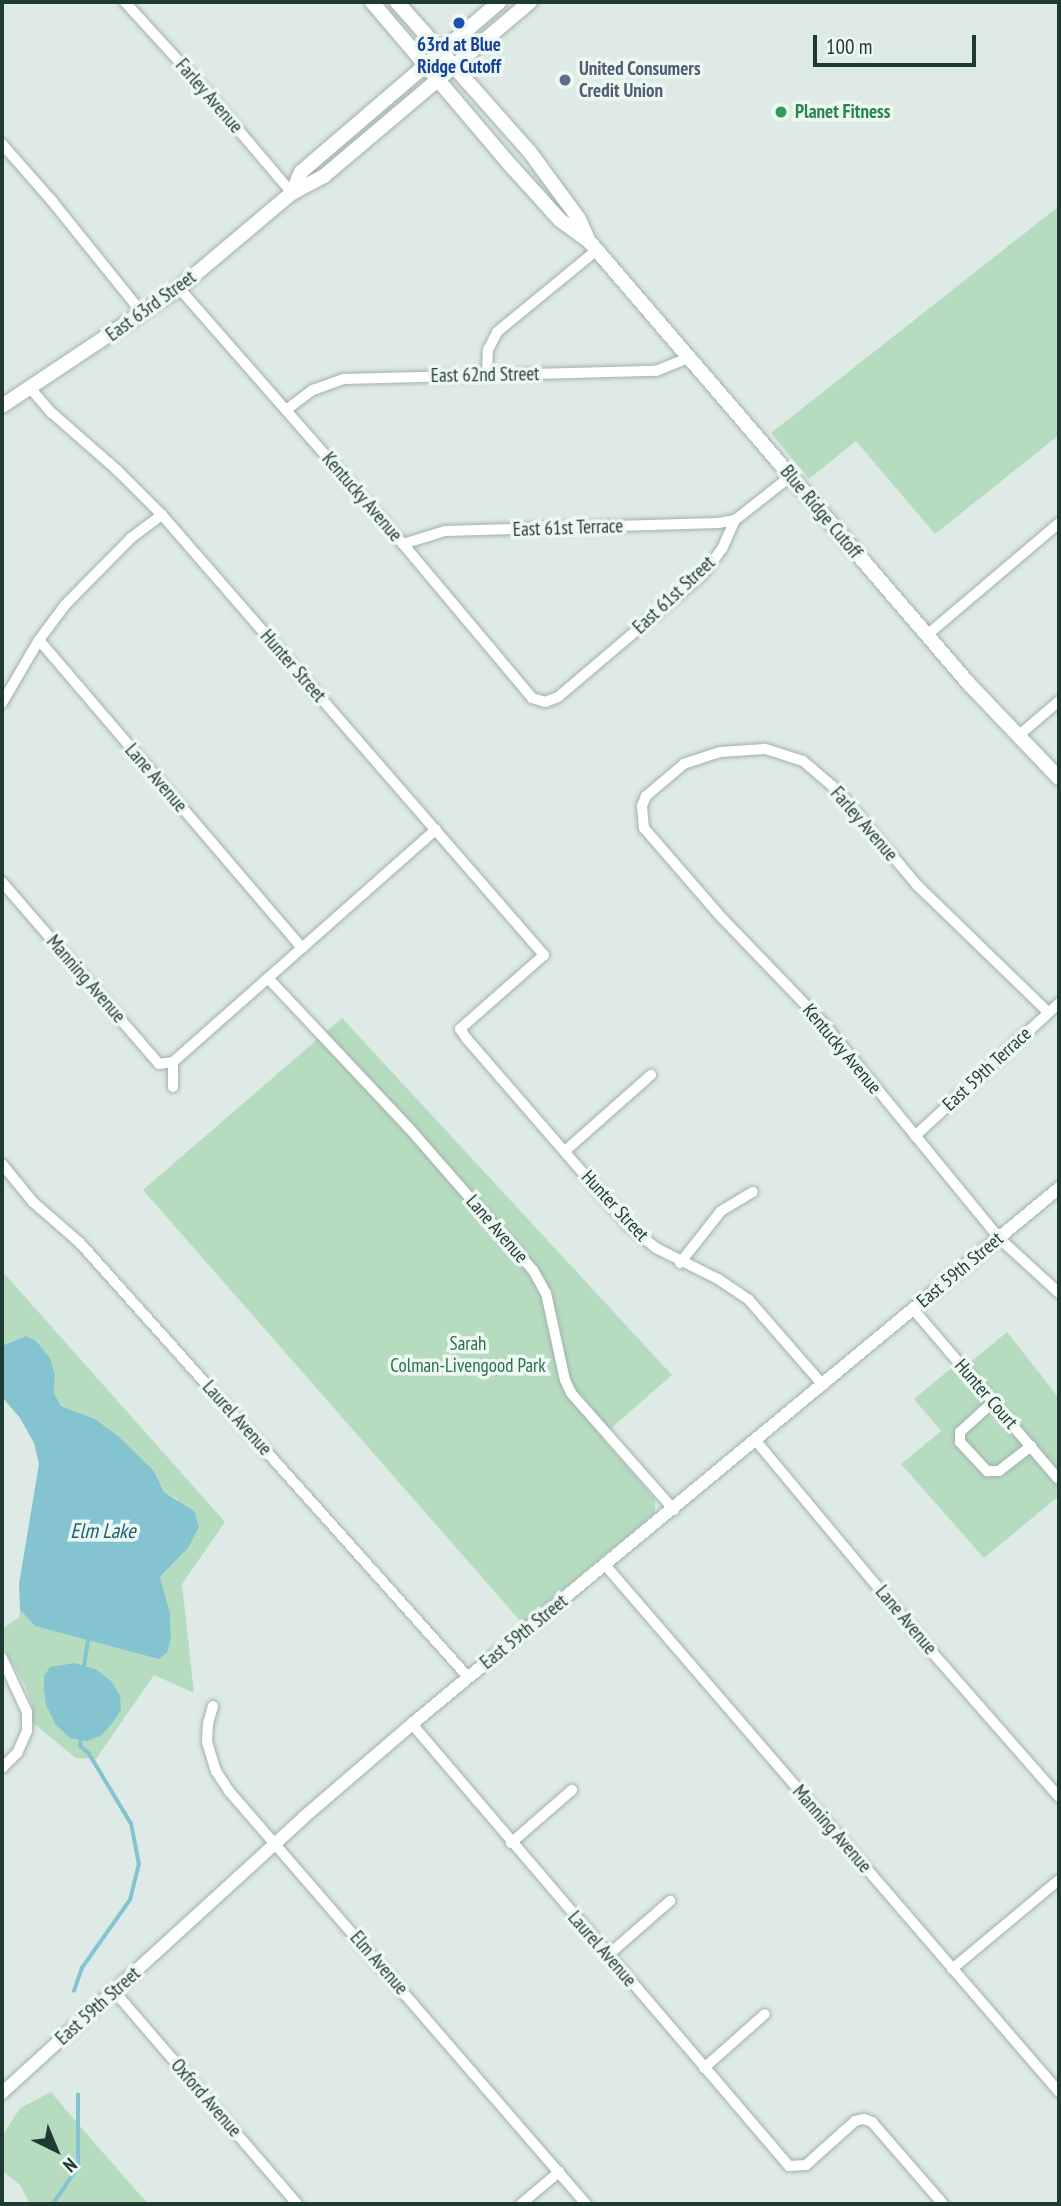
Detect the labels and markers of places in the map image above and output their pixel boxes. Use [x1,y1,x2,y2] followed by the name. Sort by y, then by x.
[451,15,467,31] marker: 63rd at Blue Ridge Cutoff
[417,34,501,78] place label: 63rd at Blue Ridge Cutoff
[579,58,701,102] place label: United Consumers Credit Union
[557,72,573,88] marker: United Consumers Credit Union
[795,101,890,123] place label: Planet Fitness
[773,104,789,120] marker: Planet Fitness

